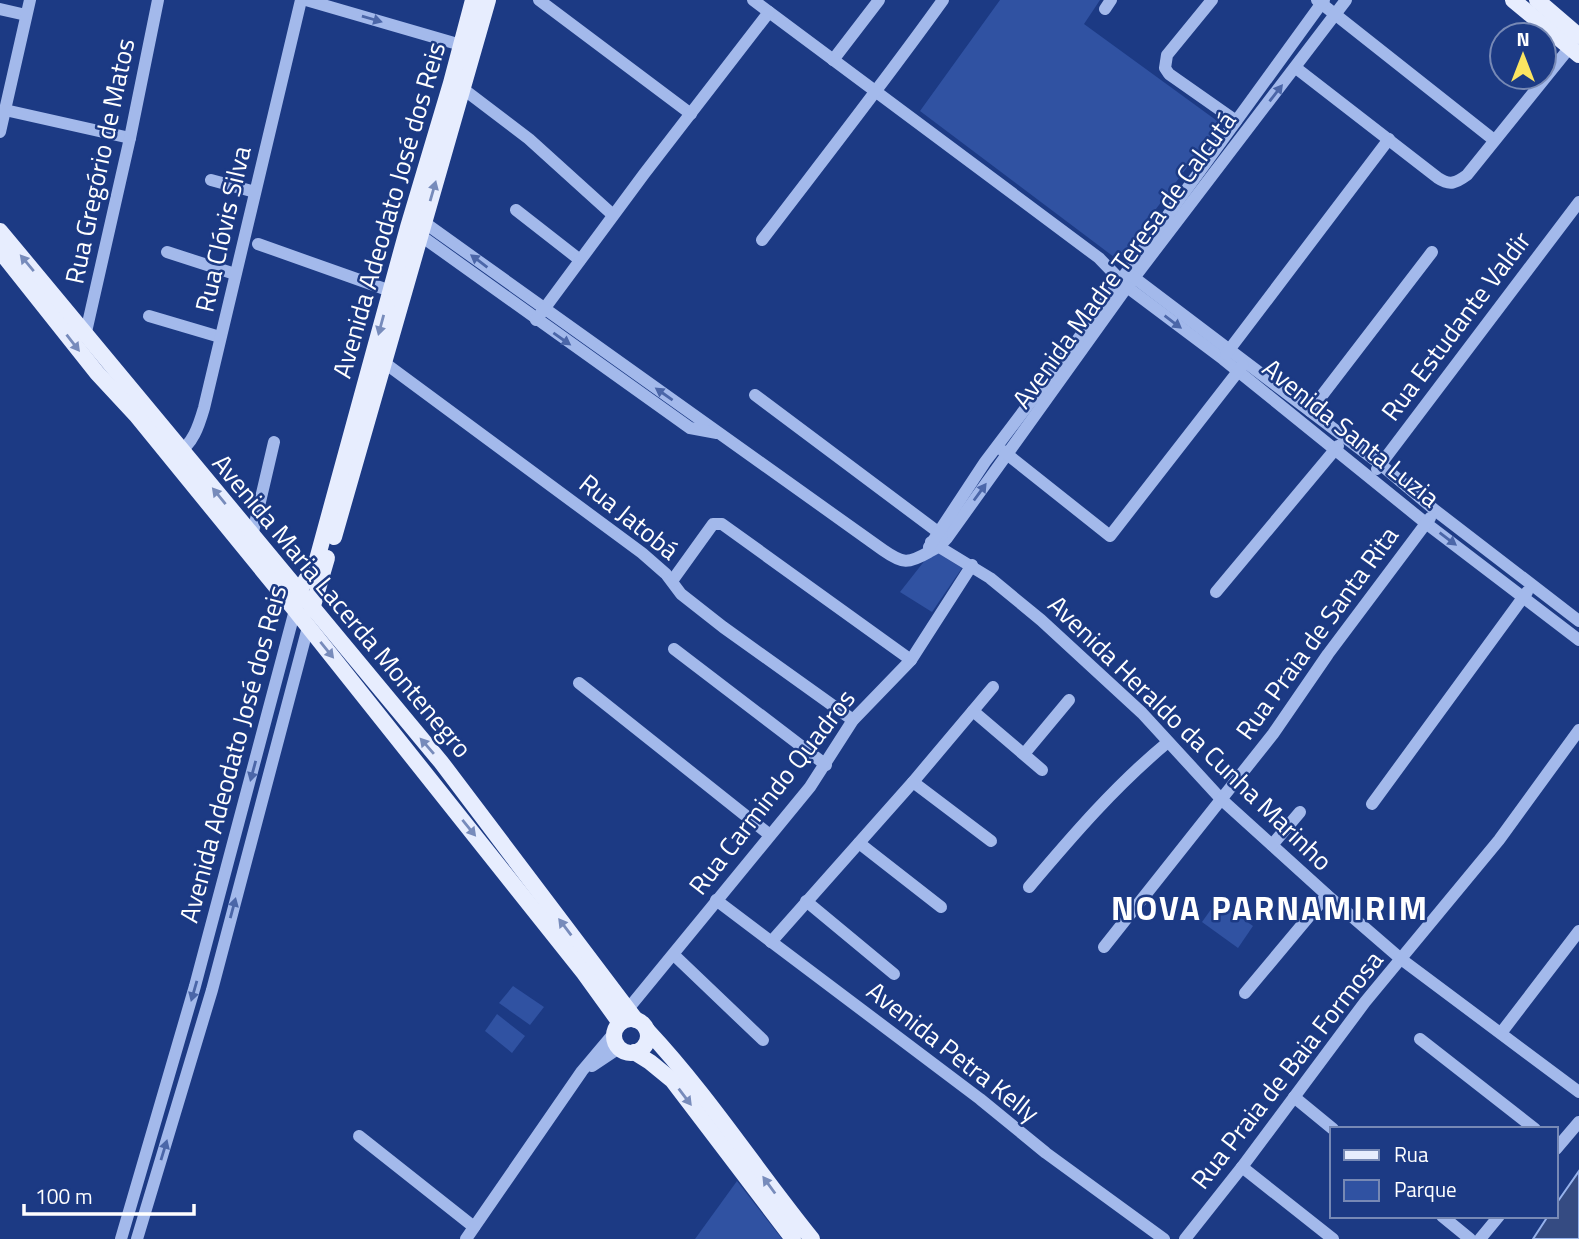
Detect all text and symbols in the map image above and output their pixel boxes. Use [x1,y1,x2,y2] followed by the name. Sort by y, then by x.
[362,15,383,25] one-way arrow
[1488,21,1558,91] north arrow
[1516,24,1530,53] text: N
[54,35,145,287] street label: Rua Gregório de Matos
[322,37,455,382] street label: Avenida Adeodato José dos Reis
[1269,85,1284,103] one-way arrow
[1002,103,1245,416] street label: Avenida Madre Teresa de Calcutá
[184,142,261,316] street label: Rua Clóvis Silva
[428,180,438,201] one-way arrow
[1371,223,1540,429] street label: Rua Estudante Valdir
[470,254,488,268] one-way arrow
[20,255,35,272] one-way arrow
[375,315,385,336] one-way arrow
[1164,315,1183,329] one-way arrow
[553,332,571,346] one-way arrow
[65,334,80,351] one-way arrow
[1254,349,1448,516] street label: Avenida Santa Luzia
[654,388,673,401] one-way arrow
[203,445,481,766] street label: Avenida Maria Lacerda Montenegro
[571,464,688,569] street label: Rua Jatobá
[973,483,987,501] one-way arrow
[211,487,226,505] one-way arrow
[1226,518,1408,748] street label: Rua Praia de Santa Rita
[1438,532,1456,547] one-way arrow
[169,581,296,927] street label: Avenida Adeodato José dos Reis
[1039,586,1341,879] street label: Avenida Heraldo da Cunha Marinho
[319,641,334,659] one-way arrow
[679,681,864,903] street label: Rua Carmindo Quadros
[419,737,435,755] one-way arrow
[247,760,258,782] one-way arrow
[461,819,476,837] one-way arrow
[1111,883,1429,933] district label: NOVA PARNAMIRIM
[228,897,239,919] one-way arrow
[558,918,573,936] one-way arrow
[1181,942,1392,1197] street label: Rua Praia de Baia Formosa
[859,972,1048,1132] street label: Avenida Petra Kelly
[188,980,198,1001] one-way arrow
[677,1088,692,1106] one-way arrow
[1330,1127,1558,1218] legend
[1394,1138,1429,1170] text: Rua
[159,1139,169,1160] one-way arrow
[24,1172,194,1216] scale bar
[1394,1173,1457,1205] text: Parque
[762,1177,777,1195] one-way arrow
[35,1180,92,1212] text: 100 m

